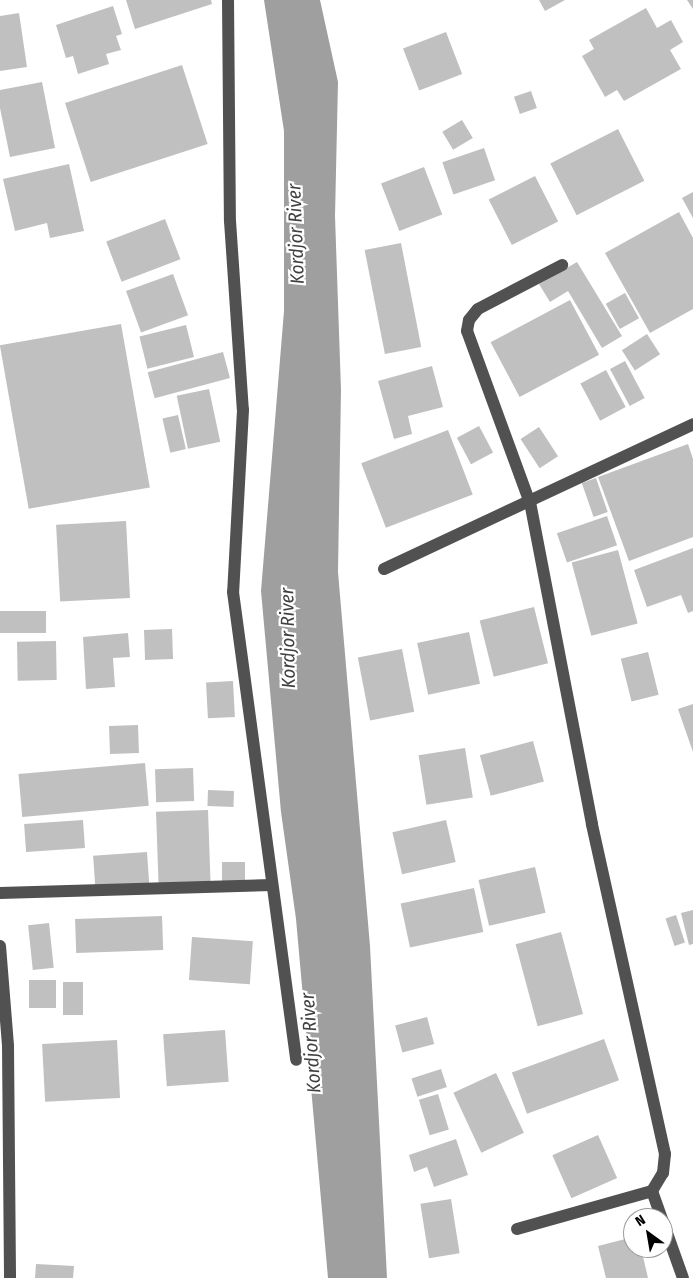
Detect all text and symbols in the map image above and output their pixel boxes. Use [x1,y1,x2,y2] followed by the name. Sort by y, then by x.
[283,183,309,285] water label: Kordjor River
[276,587,300,689] water label: Kordjor River
[296,992,326,1094] water label: Kordjor River
[623,1208,673,1258] north arrow
[632,1211,648,1230] text: N

